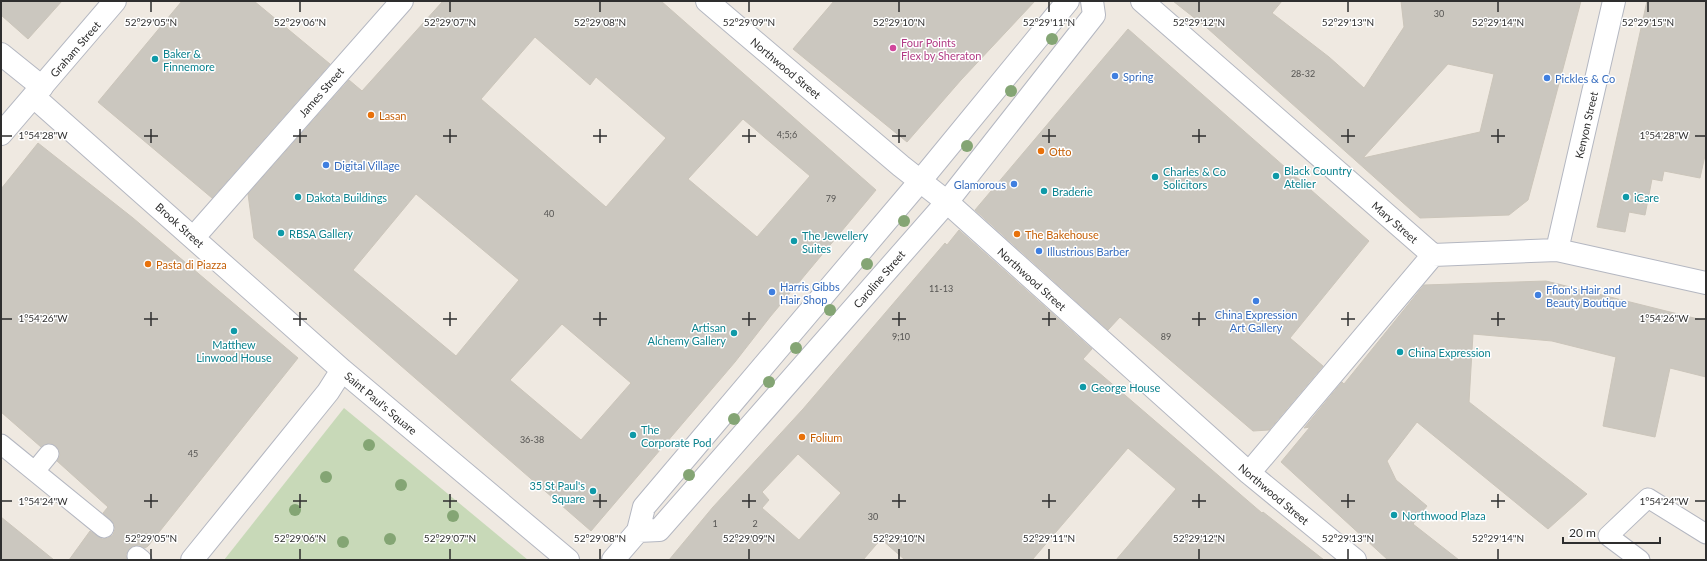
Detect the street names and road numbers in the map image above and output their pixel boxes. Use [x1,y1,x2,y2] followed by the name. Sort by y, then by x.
[47,18,103,80] street label: Graham Street
[748,35,824,101] street label: Northwood Street
[296,65,346,119] street label: James Street
[1572,90,1600,160] street label: Kenyon Street
[1369,198,1421,246] street label: Mary Street
[153,200,207,250] street label: Brook Street
[995,245,1069,313] street label: Northwood Street
[851,248,907,310] street label: Caroline Street
[342,369,420,437] street label: Saint Paul's Square
[1236,461,1312,527] street label: Northwood Street

